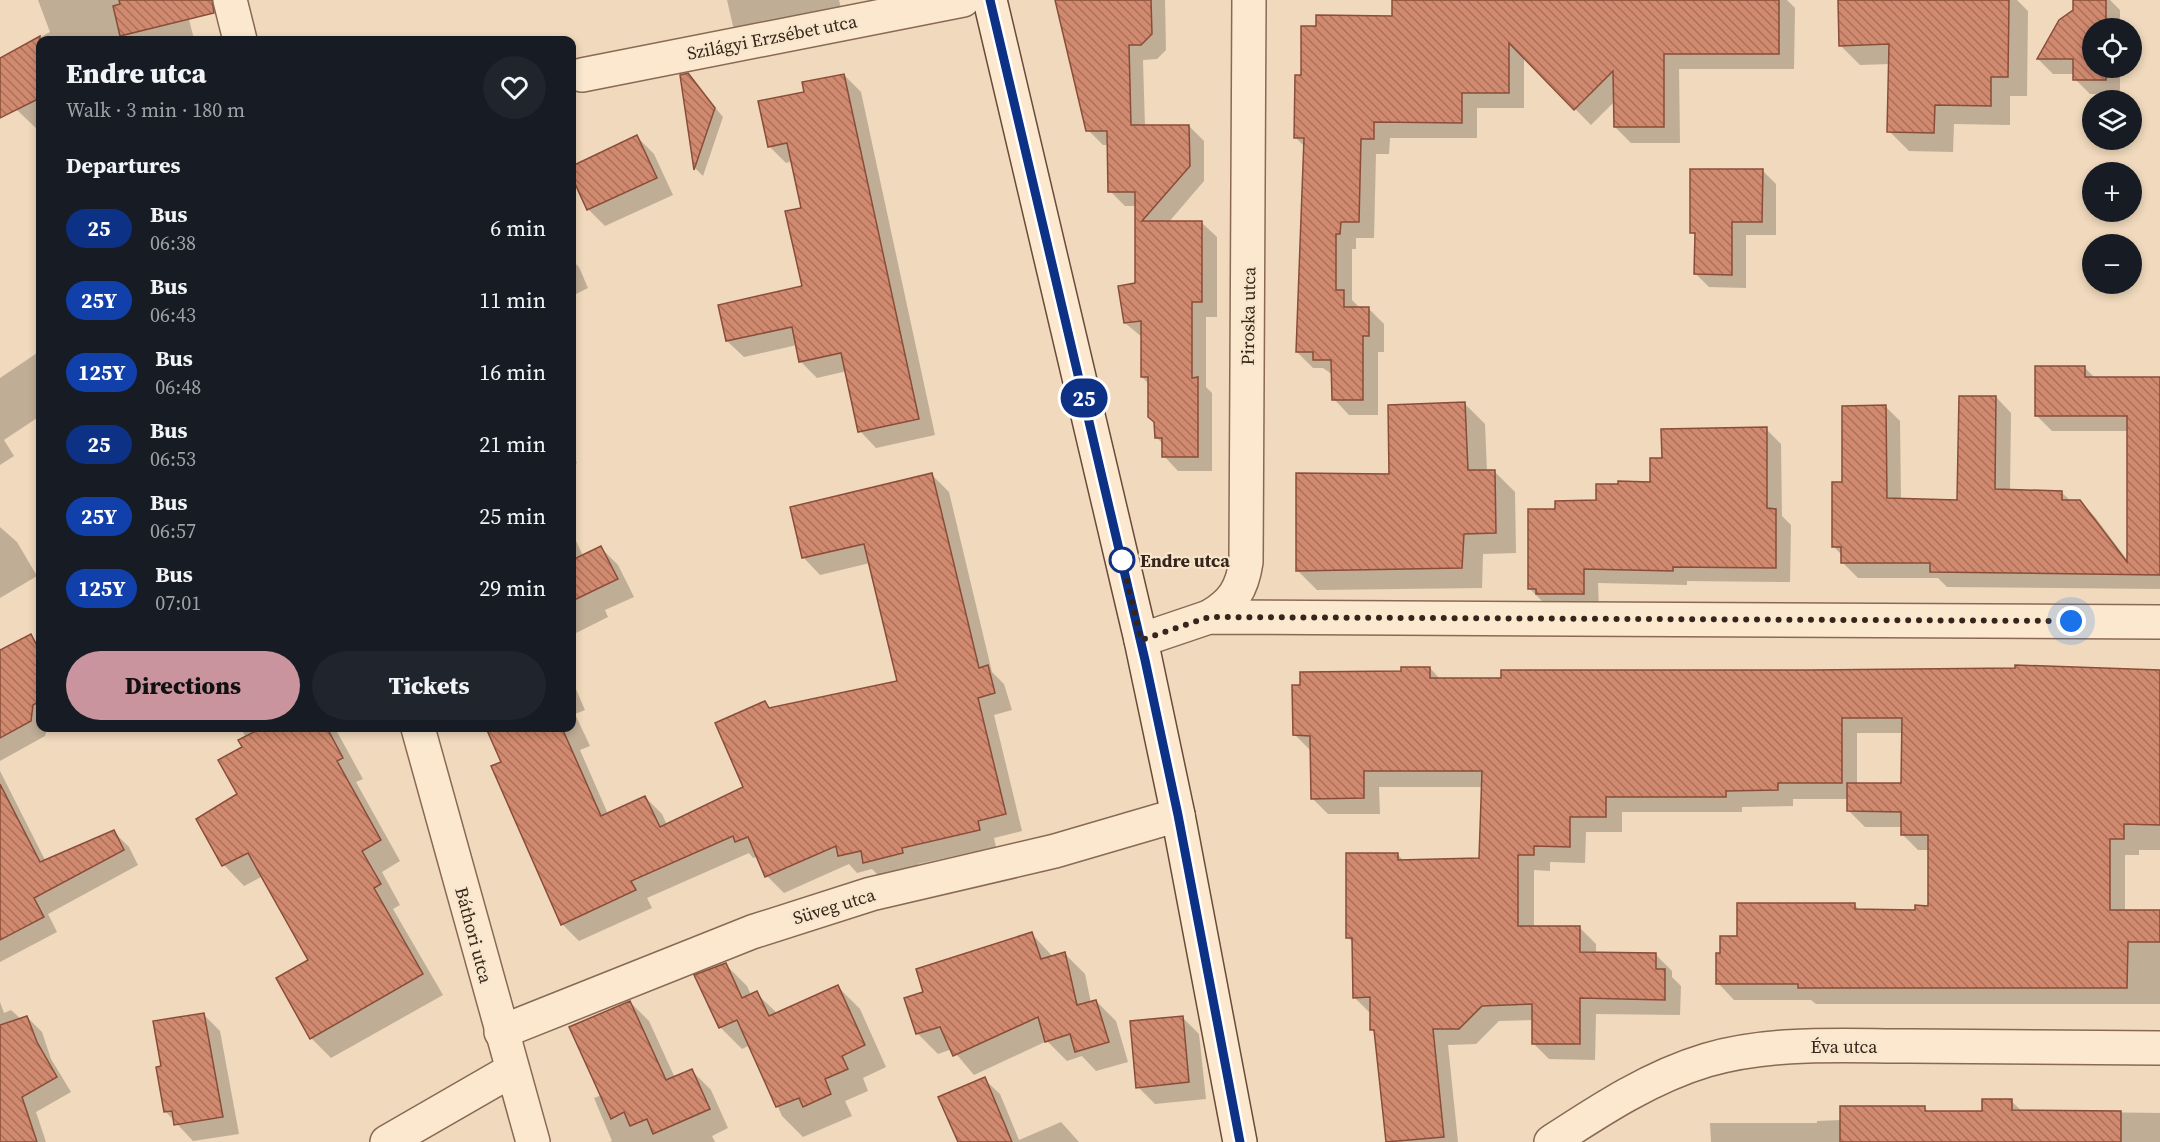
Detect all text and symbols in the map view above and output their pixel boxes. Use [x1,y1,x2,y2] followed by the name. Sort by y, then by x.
[685,8,860,66] street label: Szilágyi Erzsébet utca
[2082,18,2142,294] map controls
[2082,18,2142,78] button: locate
[66,54,206,92] text: Endre utca
[483,56,546,119] button: heart
[2082,90,2142,150] button: layers
[66,96,245,124] text: Walk · 3 min · 180 m
[66,150,180,180] text: Departures
[2082,162,2142,222] button: +
[150,199,187,229] text: Bus
[490,213,546,243] text: 6 min
[88,214,110,243] text: 25
[150,229,196,257] text: 06:38
[2082,234,2142,294] button: −
[1235,266,1261,366] street label: Piroska utca
[150,271,187,301] text: Bus
[479,285,546,315] text: 11 min
[81,286,117,315] text: 25Y
[150,301,196,329] text: 06:43
[155,343,193,373] text: Bus
[479,357,546,387] text: 16 min
[78,358,125,387] text: 125Y
[155,373,201,401] text: 06:48
[1057,378,1111,418] line badge: 25
[1073,384,1095,413] text: 25
[150,415,187,445] text: Bus
[479,429,546,459] text: 21 min
[88,430,110,459] text: 25
[150,445,196,473] text: 06:53
[150,487,187,517] text: Bus
[479,501,546,531] text: 25 min
[81,502,117,531] text: 25Y
[150,517,196,545] text: 06:57
[1109,547,1135,573] marker: Endre utca
[1140,548,1230,573] place label: Endre utca
[155,559,193,589] text: Bus
[479,573,546,603] text: 29 min
[78,574,125,603] text: 125Y
[155,589,201,617] text: 07:01
[2056,606,2086,636] your location
[66,651,300,720] button: Directions
[312,651,546,720] button: Tickets
[790,881,879,930] street label: Süveg utca
[449,884,499,987] street label: Báthori utca
[1811,1034,1878,1059] street label: Éva utca

